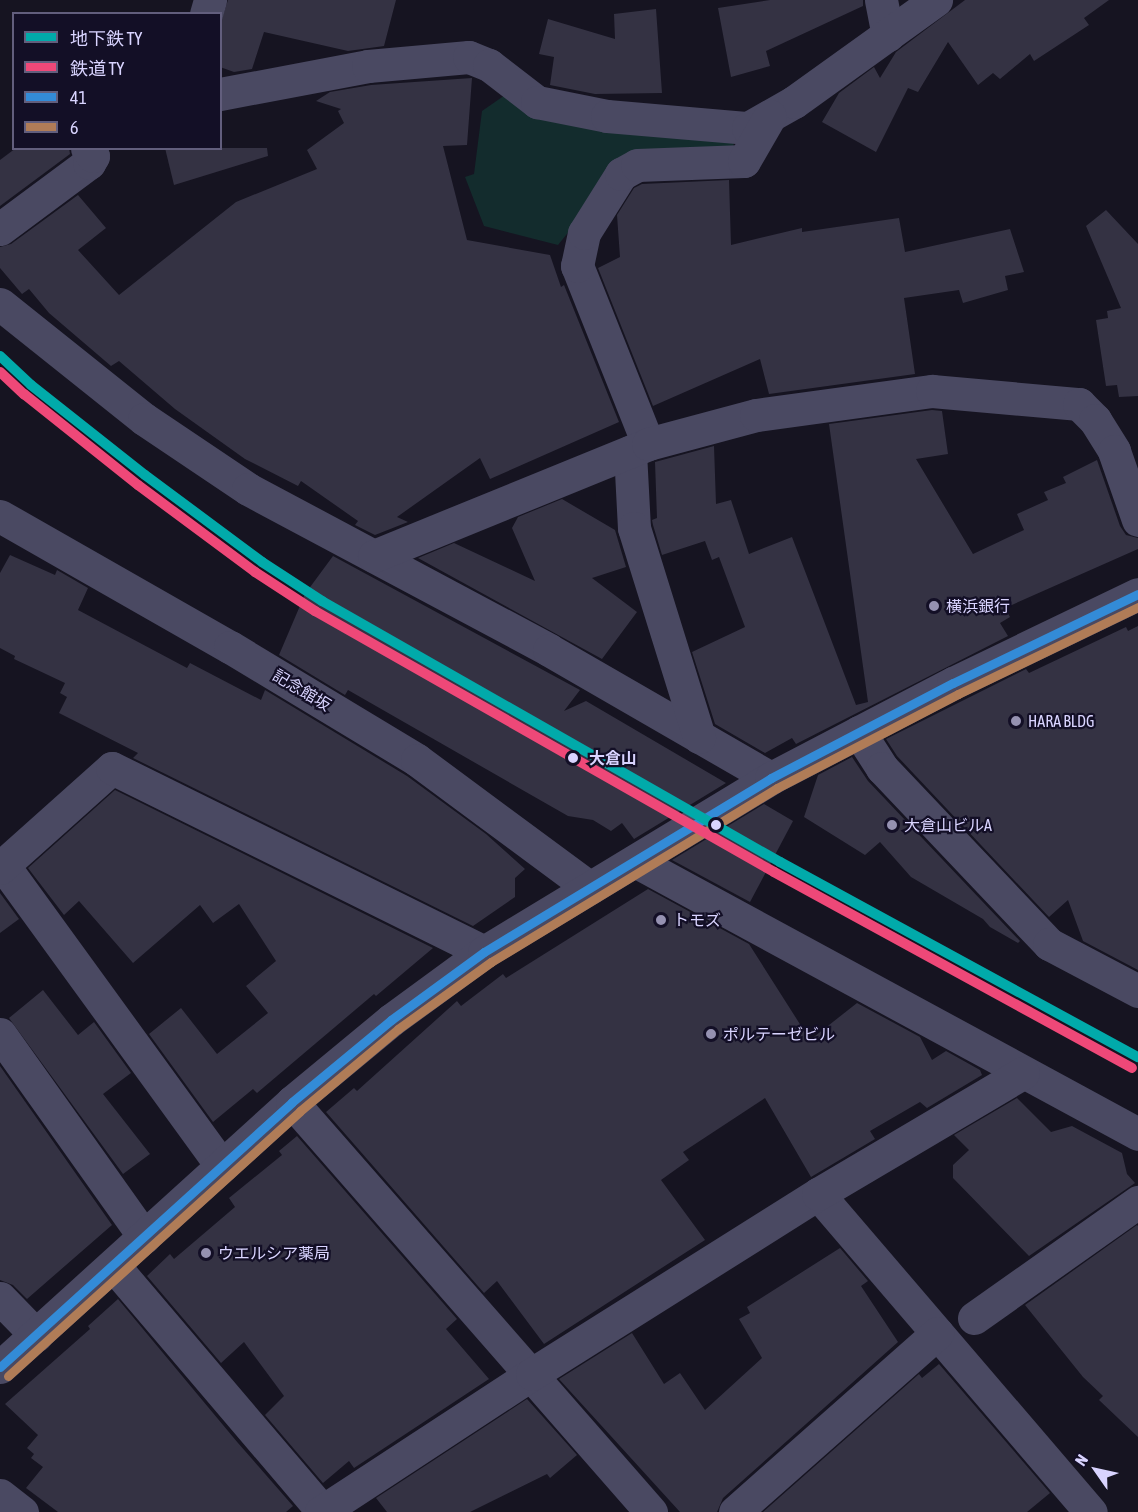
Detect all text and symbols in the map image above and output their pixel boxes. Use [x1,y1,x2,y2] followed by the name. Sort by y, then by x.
[12,12,222,150] legend
[70,28,142,49] text: 地下鉄 TY
[70,58,124,79] text: 鉄道 TY
[70,87,87,108] text: 41
[70,117,78,138] text: 6
[946,596,1010,616] place label: 横浜銀行
[927,599,941,613] marker: 横浜銀行
[270,665,334,715] street label: 記念館坂
[1028,711,1094,731] place label: HARA BLDG
[1009,714,1023,728] marker: HARA BLDG
[562,747,584,769] marker: 大倉山
[589,748,637,768] place label: 大倉山
[904,815,992,835] place label: 大倉山ビルA
[885,818,899,832] marker: 大倉山ビルA
[710,819,722,831] unlabelled marker
[673,910,721,930] place label: トモズ
[654,913,668,927] marker: トモズ
[723,1024,835,1044] place label: ポルテーゼビル
[704,1027,718,1041] marker: ポルテーゼビル
[218,1243,330,1263] place label: ウエルシア薬局
[199,1246,213,1260] marker: ウエルシア薬局
[1066,1440,1126,1500] north arrow
[1071,1451,1091,1469] text: N

